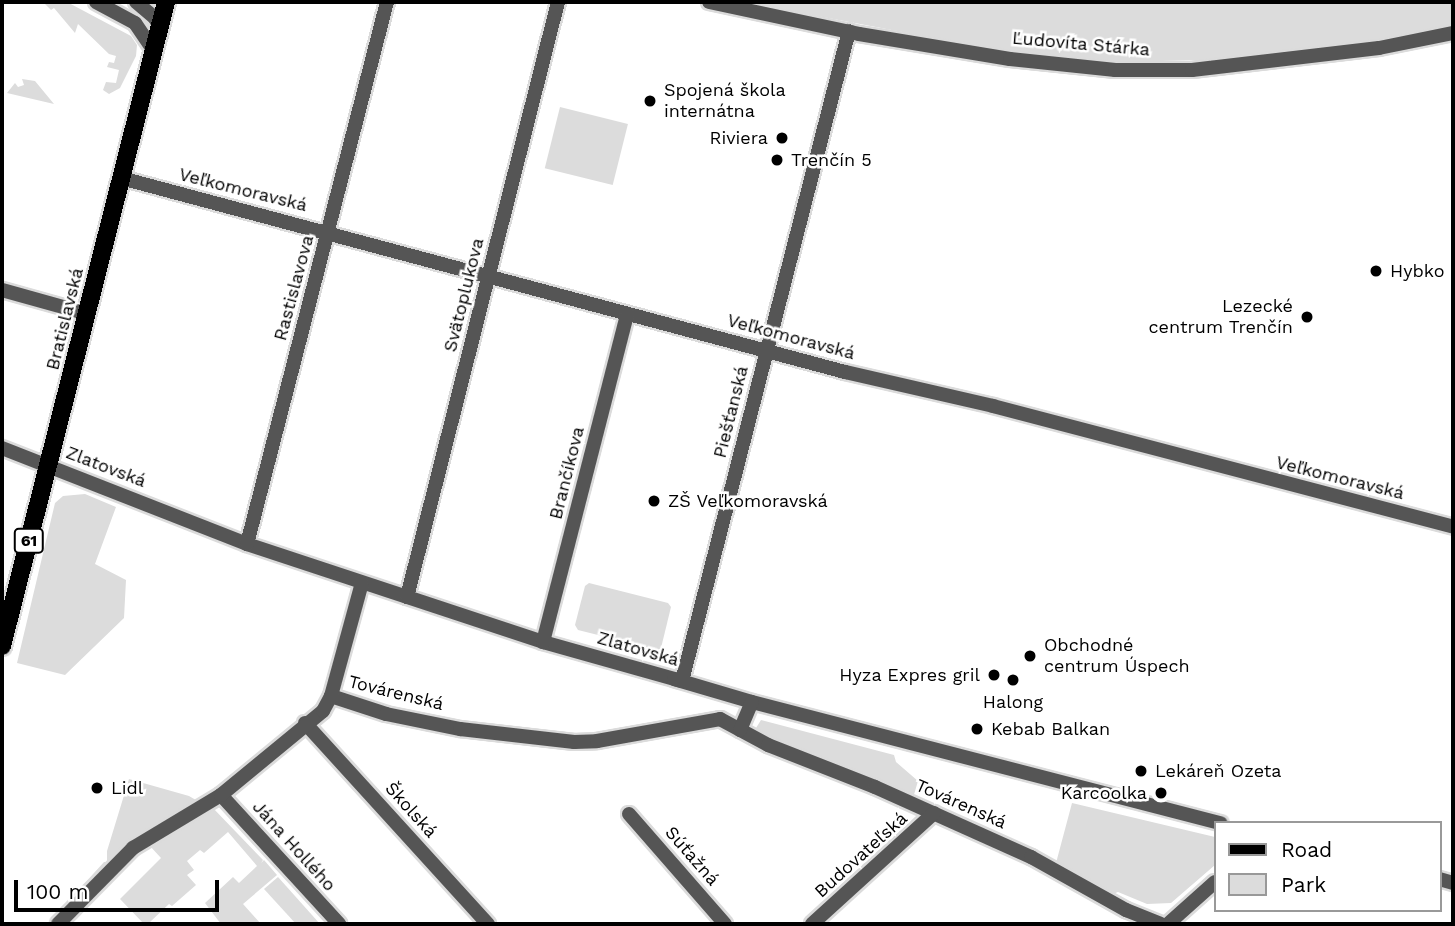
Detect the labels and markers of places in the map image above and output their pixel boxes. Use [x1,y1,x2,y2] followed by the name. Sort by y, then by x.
[664,80,786,122] place label: Spojená škola internátna
[642,93,658,109] marker: Spojená škola internátna
[710,127,768,149] place label: Riviera
[774,130,790,146] marker: Riviera
[791,149,872,171] place label: Trenčín 5
[769,152,785,168] marker: Trenčín 5
[1390,260,1444,282] place label: Hybko
[1368,263,1384,279] marker: Hybko
[1148,296,1293,338] place label: Lezecké centrum Trenčín
[1299,309,1315,325] marker: Lezecké centrum Trenčín
[668,490,828,512] place label: ZŠ Veľkomoravská
[646,493,662,509] marker: ZŠ Veľkomoravská
[1044,635,1190,678] place label: Obchodné centrum Úspech
[1022,648,1038,664] marker: Obchodné centrum Úspech
[839,664,980,686] place label: Hyza Expres gril
[986,667,1002,683] marker: Hyza Expres gril
[1005,672,1021,688] marker: Halong
[983,691,1043,713] place label: Halong
[991,718,1110,740] place label: Kebab Balkan
[969,721,985,737] marker: Kebab Balkan
[1155,760,1281,782] place label: Lekáreň Ozeta
[1133,763,1149,779] marker: Lekáreň Ozeta
[111,777,143,799] place label: Lidl
[89,780,105,796] marker: Lidl
[1061,782,1147,804] place label: Karcoolka
[1153,785,1169,801] marker: Karcoolka

